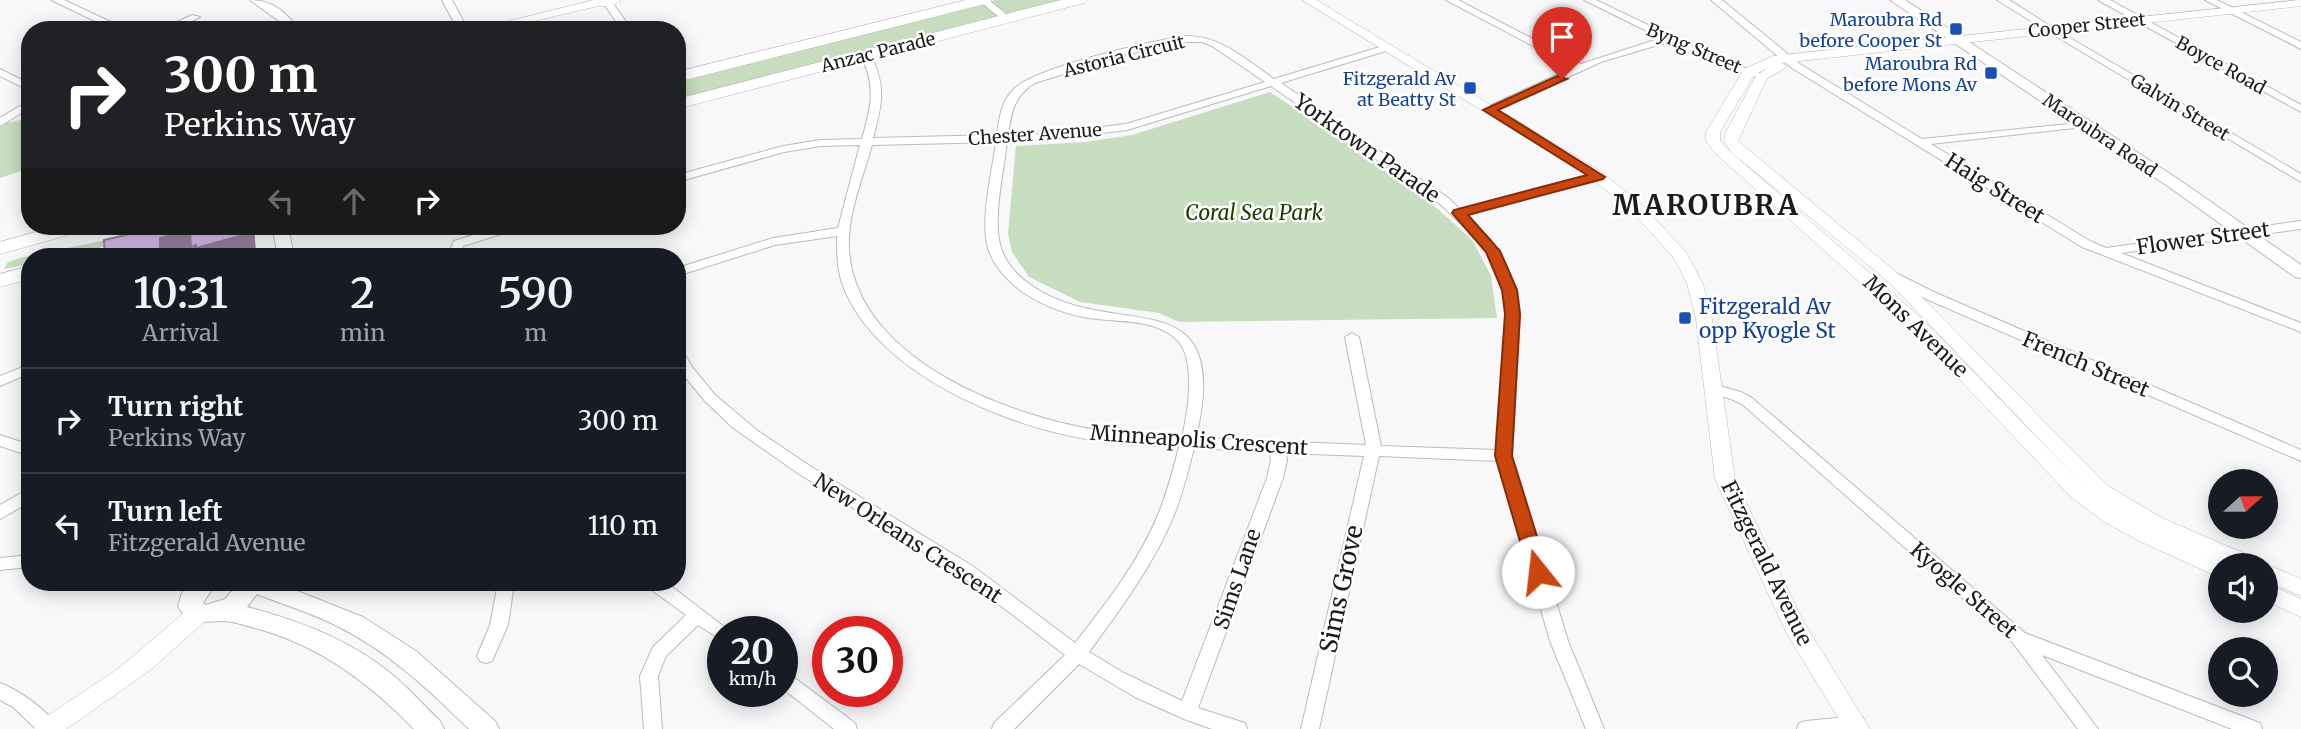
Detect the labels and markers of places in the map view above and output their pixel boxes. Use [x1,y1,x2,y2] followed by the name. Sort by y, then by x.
[1532,7,1592,79] pin
[1798,8,1942,52] place label: Maroubra Rd before Cooper St
[1948,21,1964,37] marker: Maroubra Rd before Cooper St
[1842,52,1978,96] place label: Maroubra Rd before Mons Av
[1983,65,1999,81] marker: Maroubra Rd before Mons Av
[1343,67,1457,111] place label: Fitzgerald Av at Beatty St
[1462,80,1478,96] marker: Fitzgerald Av at Beatty St
[1699,293,1836,344] place label: Fitzgerald Av opp Kyogle St
[1677,310,1693,326] marker: Fitzgerald Av opp Kyogle St

